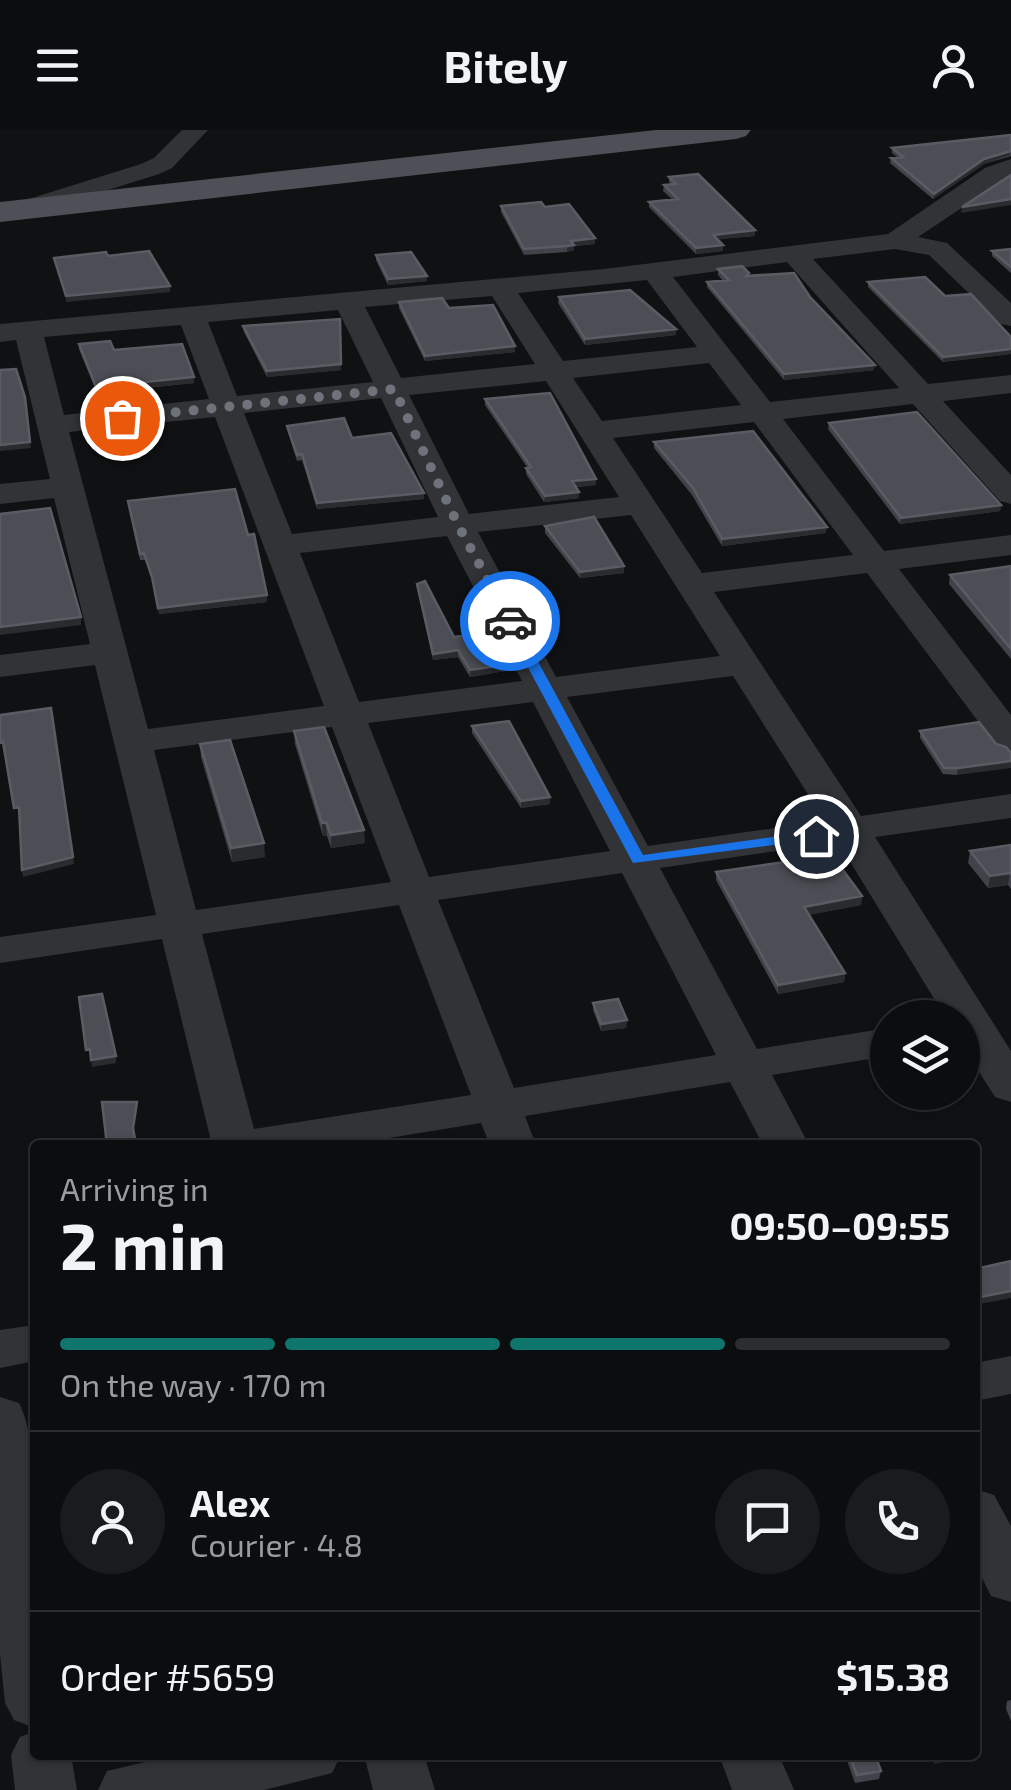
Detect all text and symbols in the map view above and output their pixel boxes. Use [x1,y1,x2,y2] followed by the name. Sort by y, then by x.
[30,38,85,93] icon: menu
[443,38,568,92] text: Bitely
[926,38,981,93] icon: person
[80,376,165,461] pin
[95,391,150,446] icon: bag
[460,571,560,671] courier
[483,594,538,649] icon: car
[774,794,859,879] pin
[789,809,844,864] icon: home
[870,1000,980,1110] map controls
[870,1000,980,1110] button: layers
[60,1169,209,1207] text: Arriving in
[729,1202,950,1248] text: 09:50–09:55
[60,1205,226,1283] text: 2 min
[60,1365,326,1403] text: On the way · 170 m
[60,1469,165,1574] button: person
[715,1469,820,1574] button: chat
[845,1469,950,1574] button: phone
[190,1479,270,1525] text: Alex
[190,1525,363,1563] text: Courier · 4.8
[60,1653,276,1699] text: Order #5659
[836,1653,950,1699] text: $15.38

